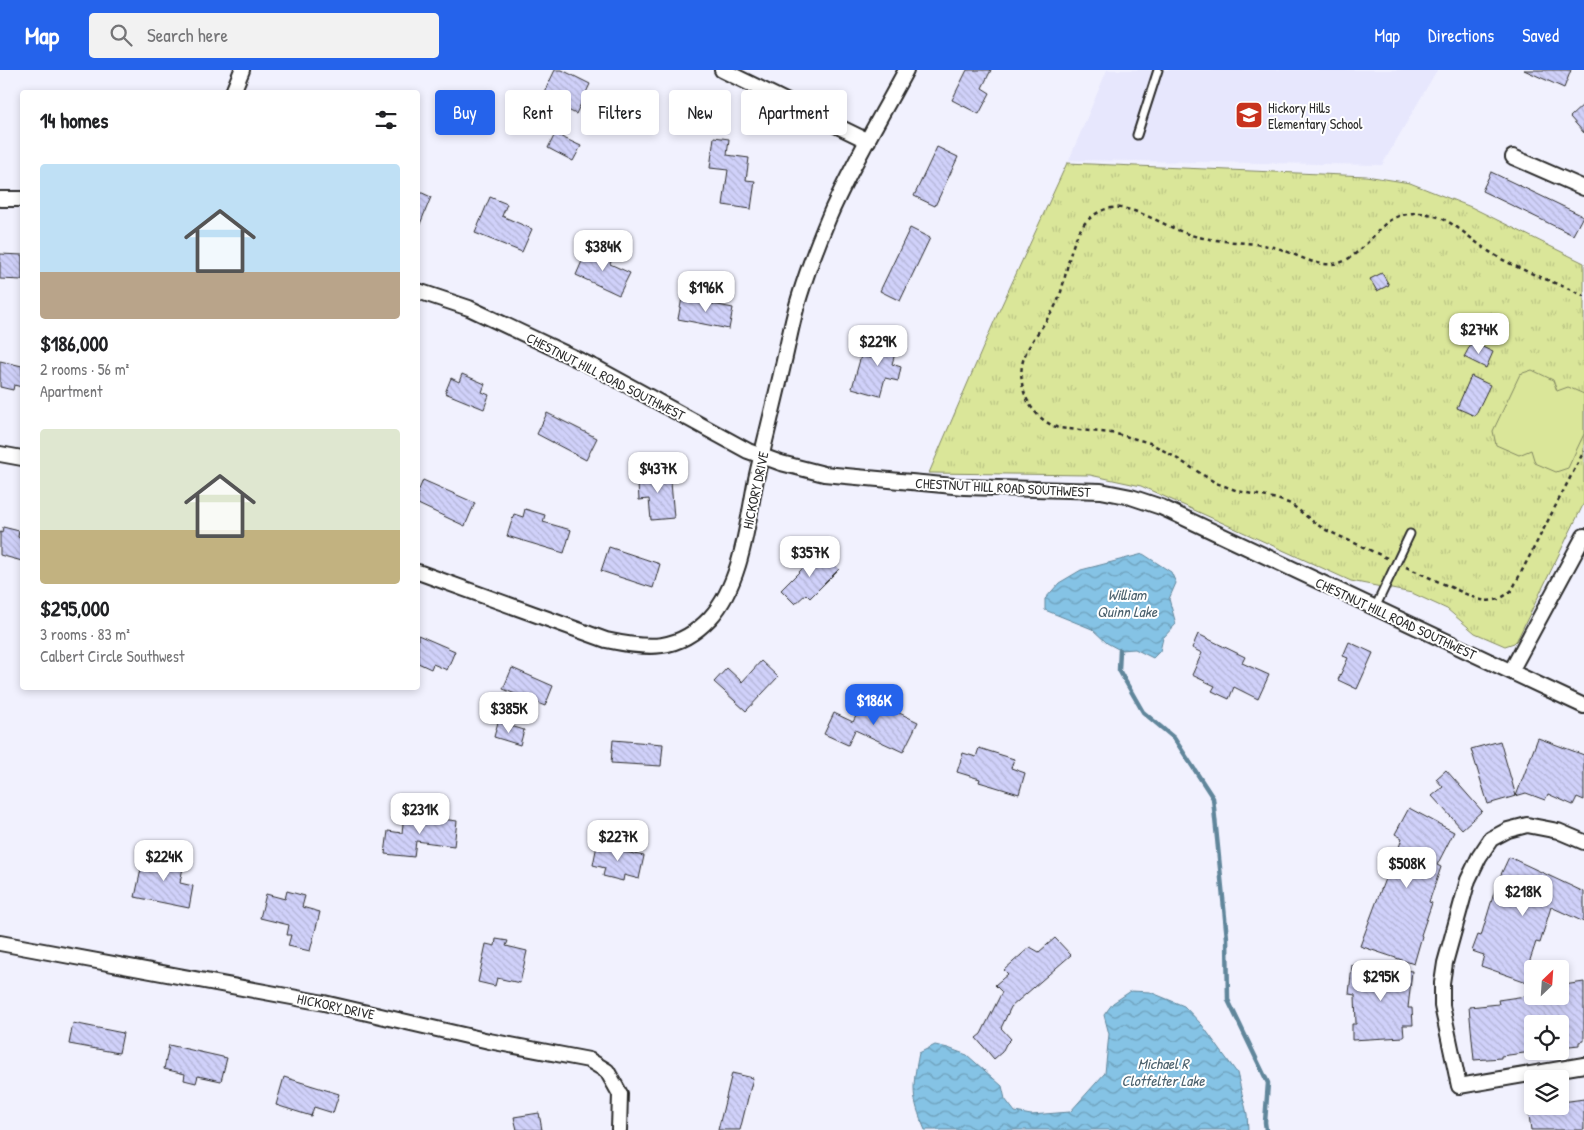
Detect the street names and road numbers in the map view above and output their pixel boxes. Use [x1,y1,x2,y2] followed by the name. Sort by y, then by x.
[524,328,689,424] street label: CHESTNUT HILL ROAD SOUTHWEST
[738,450,772,530] street label: HICKORY DRIVE
[915,473,1092,501] street label: CHESTNUT HILL ROAD SOUTHWEST
[1312,572,1480,664] street label: CHESTNUT HILL ROAD SOUTHWEST
[296,989,376,1023] street label: HICKORY DRIVE

